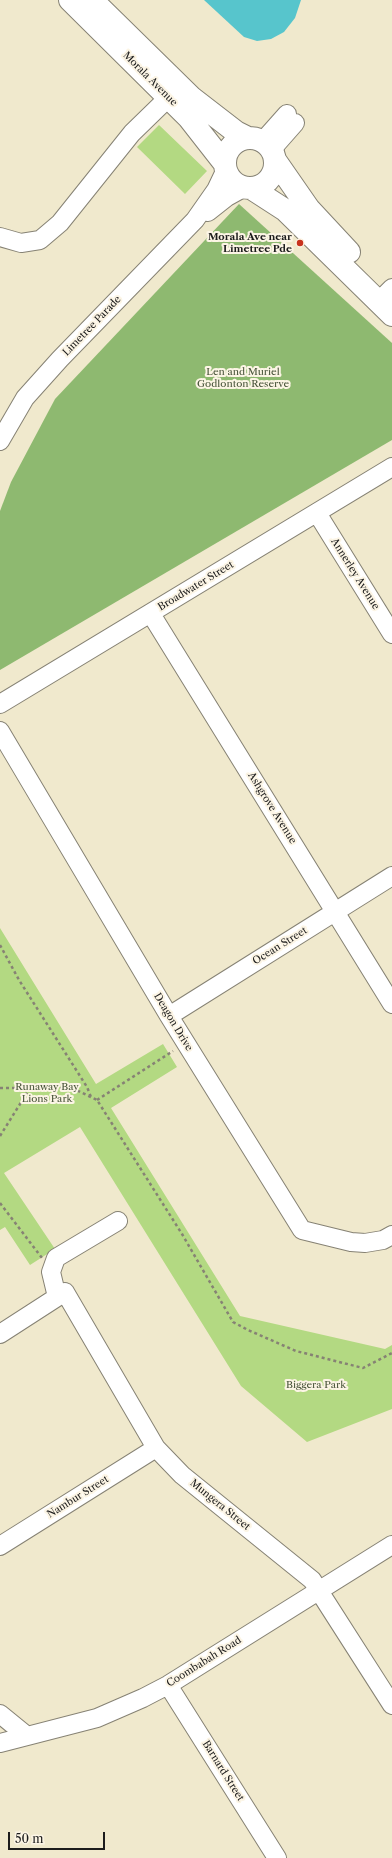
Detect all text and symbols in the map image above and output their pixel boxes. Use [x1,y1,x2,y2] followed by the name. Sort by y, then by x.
[120,49,180,109] street label: Morala Avenue
[208,231,292,254] place label: Morala Ave near Limetree Pde
[295,238,305,248] marker: Morala Ave near Limetree Pde
[60,293,124,359] street label: Limetree Parade
[197,366,289,390] park label: Len and Muriel Godlonton Reserve
[328,536,382,612] street label: Annerley Avenue
[156,559,236,613] street label: Broadwater Street
[245,770,299,846] street label: Ashgrove Avenue
[251,925,309,967] street label: Ocean Street
[151,991,195,1053] street label: Deagon Drive
[15,1081,79,1104] park label: Runaway Bay Lions Park
[286,1379,346,1391] park label: Biggera Park
[45,1473,111,1521] street label: Nambur Street
[188,1477,252,1533] street label: Mungera Street
[165,1634,243,1690] street label: Coombabah Road
[200,1738,246,1804] street label: Barnard Street
[10,1824,107,1850] scale bar
[15,1831,44,1846] text: 50 m

